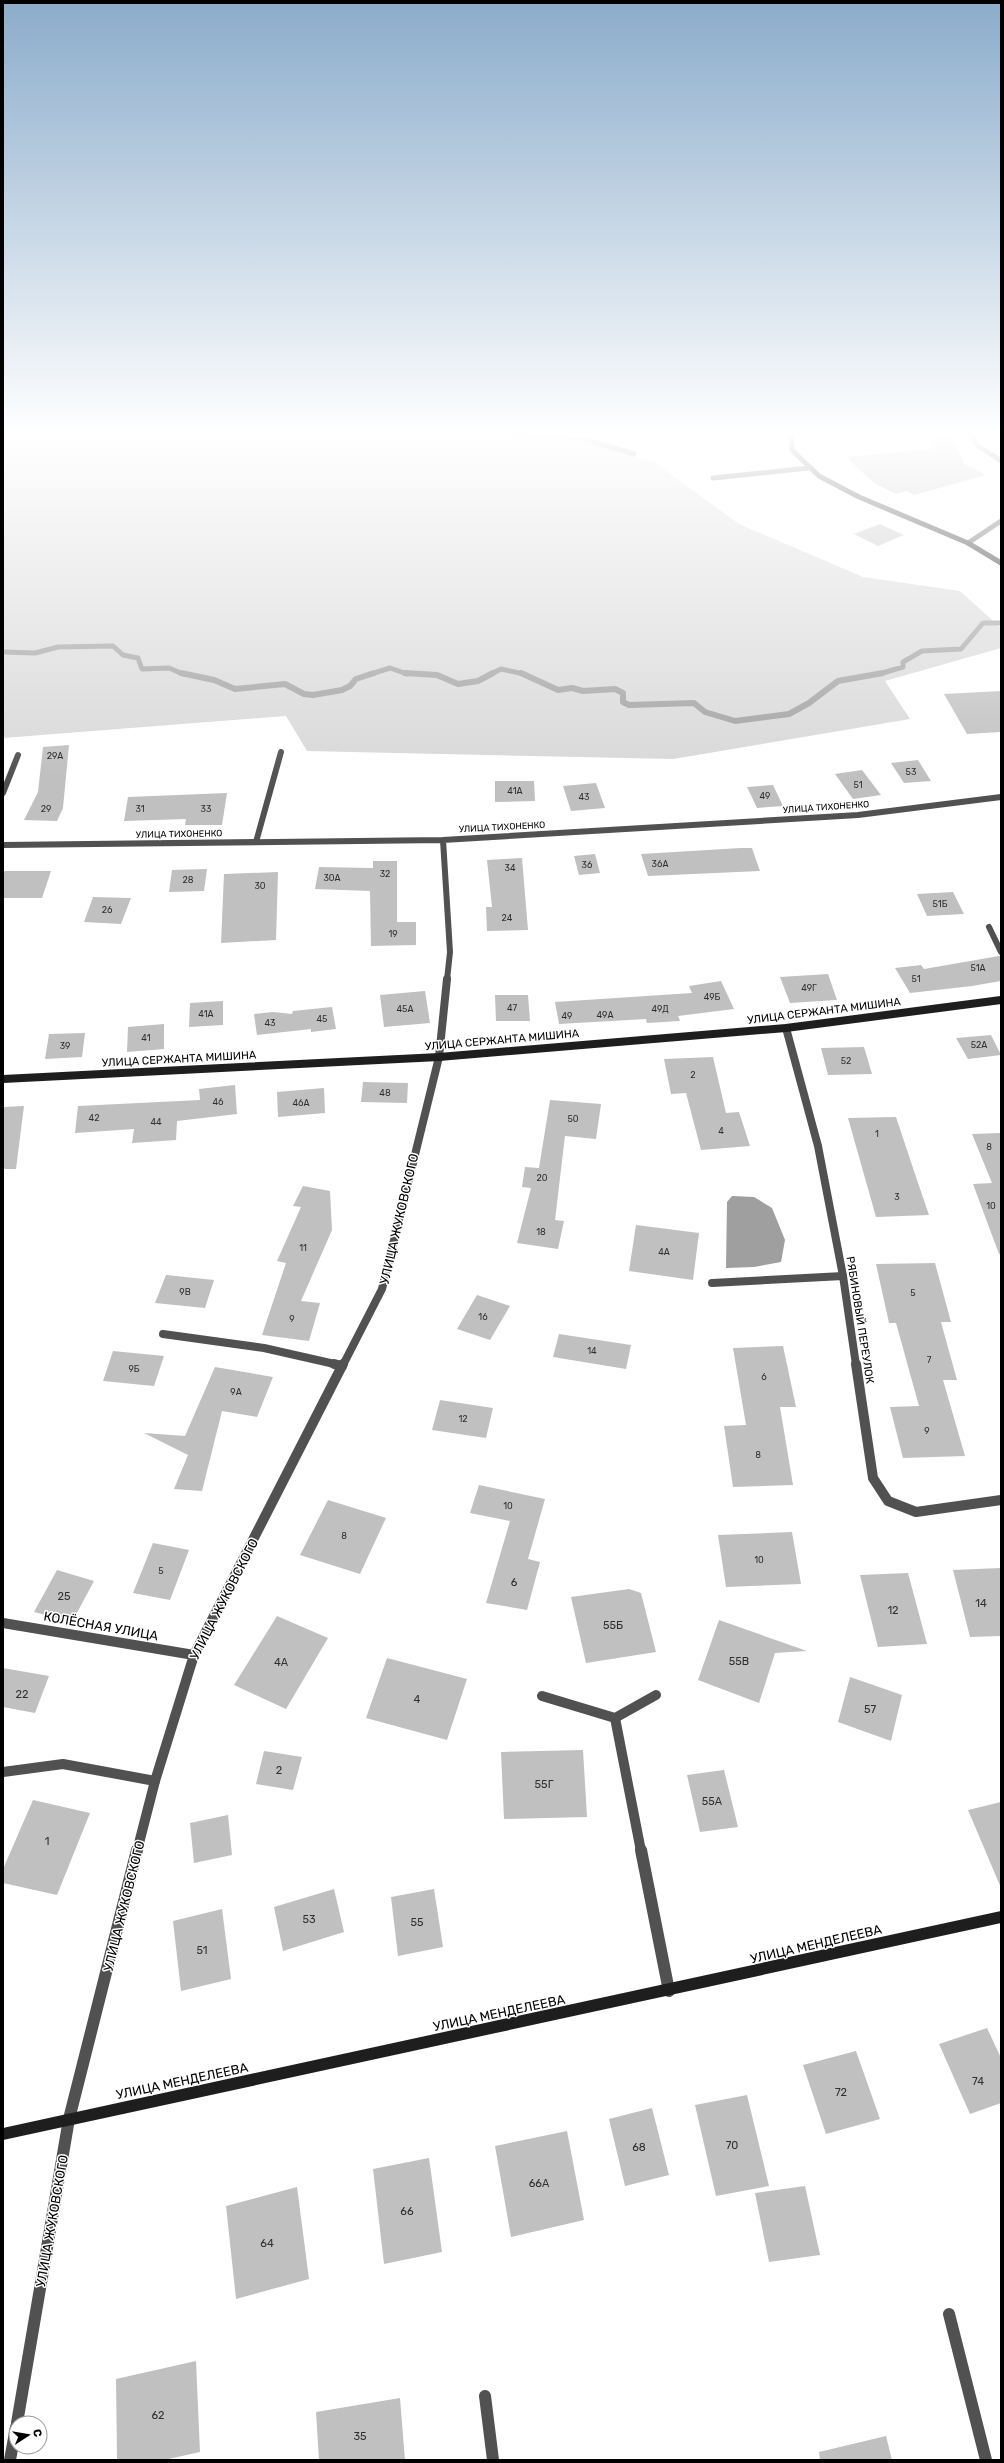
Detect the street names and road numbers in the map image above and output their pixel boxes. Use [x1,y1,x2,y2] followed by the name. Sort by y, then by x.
[783,799,869,815] street label: УЛИЦА ТИХОНЕНКО
[459,820,545,834] street label: УЛИЦА ТИХОНЕНКО
[136,828,222,840] street label: УЛИЦА ТИХОНЕНКО
[746,995,902,1027] street label: УЛИЦА СЕРЖАНТА МИШИНА
[424,1027,580,1053] street label: УЛИЦА СЕРЖАНТА МИШИНА
[101,1048,257,1070] street label: УЛИЦА СЕРЖАНТА МИШИНА
[377,1152,421,1286] street label: УЛИЦА ЖУКОВСКОГО
[844,1255,876,1385] street label: РЯБИНОВЫЙ ПЕРЕУЛОК
[187,1536,261,1662] street label: УЛИЦА ЖУКОВСКОГО
[42,1608,160,1644] street label: КОЛЁСНАЯ УЛИЦА
[100,1839,148,1973] street label: УЛИЦА ЖУКОВСКОГО
[749,1922,883,1966] street label: УЛИЦА МЕНДЕЛЕЕВА
[432,1992,567,2034] street label: УЛИЦА МЕНДЕЛЕЕВА
[115,2060,250,2102] street label: УЛИЦА МЕНДЕЛЕЕВА
[33,2153,71,2288] street label: УЛИЦА ЖУКОВСКОГО

